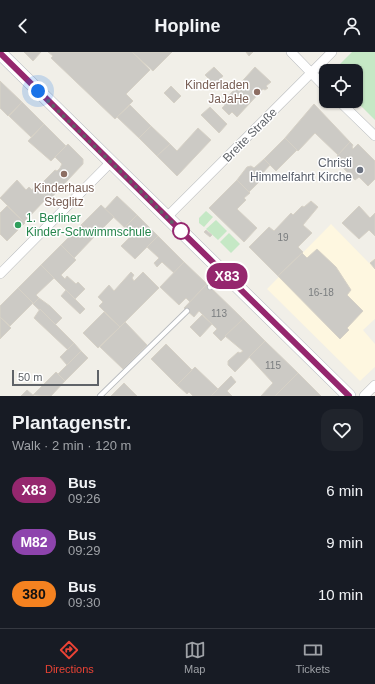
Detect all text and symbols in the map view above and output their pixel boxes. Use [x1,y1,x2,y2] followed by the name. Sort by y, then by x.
[12,15,34,37] icon: back
[341,15,363,37] icon: person
[155,16,221,36] text: Hopline
[319,64,363,108] map controls
[319,64,363,108] button: locate
[185,78,249,106] place label: Kinderladen JaJaHe
[28,81,48,101] your location
[252,87,262,97] marker: Kinderladen JaJaHe
[220,105,280,165] street label: Breite Straße
[250,156,352,184] place label: Christi Himmelfahrt Kirche
[355,165,365,175] marker: Christi Himmelfahrt Kirche
[59,169,69,179] marker: Kinderhaus Steglitz
[34,181,94,209] place label: Kinderhaus Steglitz
[26,211,152,239] place label: 1. Berliner Kinder-Schwimmschule
[13,220,23,230] marker: 1. Berliner Kinder-Schwimmschule
[172,222,190,240] unlabelled marker
[277,232,289,243] house number: 19
[204,263,250,289] line badge: X83
[215,268,239,284] text: X83
[308,287,334,298] house number: 16-18
[211,308,227,319] house number: 113
[265,360,281,371] house number: 115
[12,368,99,387] scale bar
[18,371,42,383] text: 50 m
[321,409,363,451] button: heart
[12,412,131,433] text: Plantagenstr.
[12,438,131,453] text: Walk · 2 min · 120 m
[68,474,96,491] text: Bus
[22,482,46,498] text: X83
[326,482,363,499] text: 6 min
[68,491,101,506] text: 09:26
[68,526,96,543] text: Bus
[20,534,48,550] text: M82
[326,534,363,551] text: 9 min
[68,543,101,558] text: 09:29
[68,578,96,595] text: Bus
[22,586,46,602] text: 380
[318,586,363,603] text: 10 min
[68,595,101,610] text: 09:30
[45,639,94,675] tab: Directions
[184,639,206,675] tab: Map
[296,639,330,675] tab: Tickets

